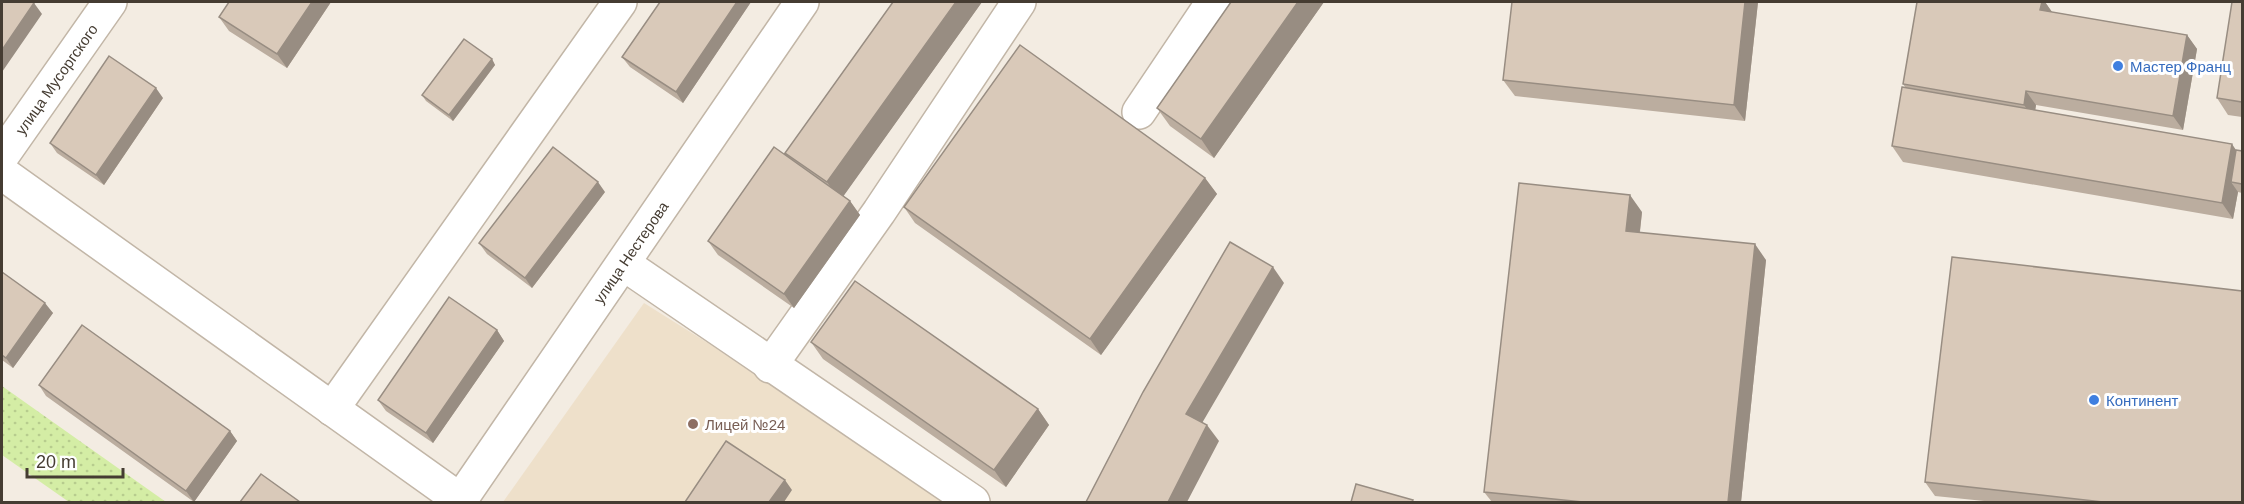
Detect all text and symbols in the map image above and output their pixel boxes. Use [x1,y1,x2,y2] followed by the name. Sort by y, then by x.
[11,21,101,138] street label: улица Мусоргского
[2130,58,2231,75] place label: Мастер Франц
[2111,59,2125,73] marker: Мастер Франц
[589,197,672,306] street label: улица Нестерова
[2106,392,2179,409] place label: Континент
[2087,393,2101,407] marker: Континент
[705,416,785,433] place label: Лицей №24
[686,417,700,431] marker: Лицей №24
[27,441,123,479] scale bar
[36,452,76,472] text: 20 m

